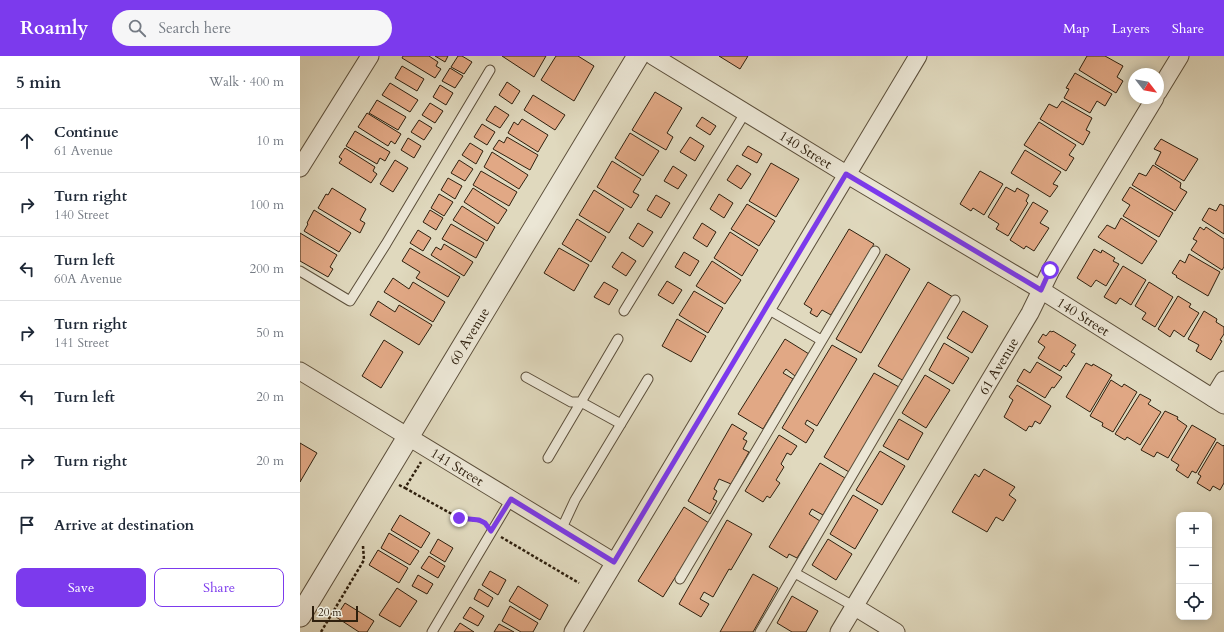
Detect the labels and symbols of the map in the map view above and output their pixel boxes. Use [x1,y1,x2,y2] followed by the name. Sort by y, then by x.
[1128,68,1164,104] north arrow
[776,126,836,173] street label: 140 Street
[1041,261,1059,279] route start
[1053,293,1114,341] street label: 140 Street
[444,304,494,368] street label: 60 Avenue
[974,334,1023,398] street label: 61 Avenue
[427,443,488,490] street label: 141 Street
[450,509,468,527] route end
[312,604,358,623] scale bar

